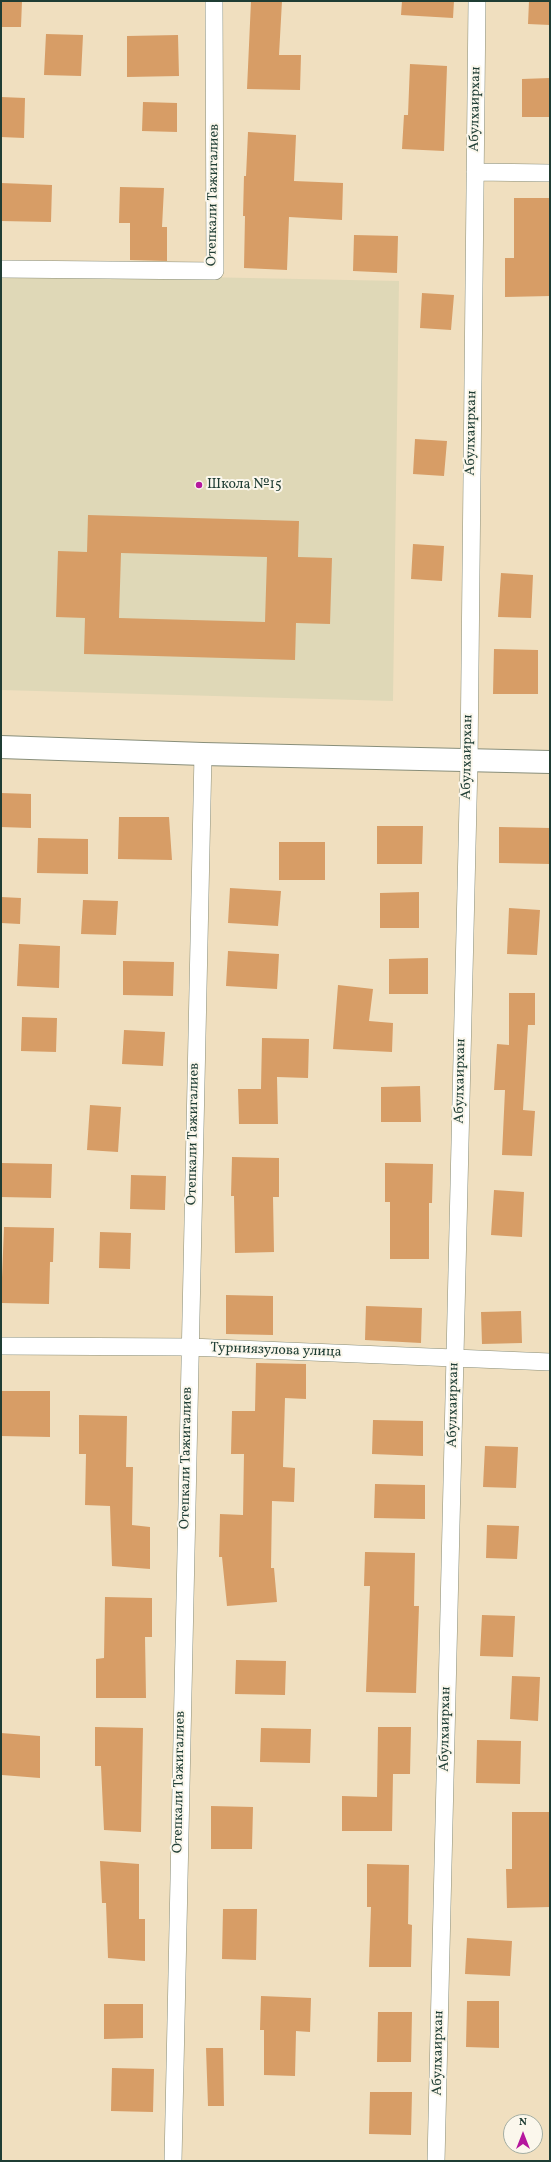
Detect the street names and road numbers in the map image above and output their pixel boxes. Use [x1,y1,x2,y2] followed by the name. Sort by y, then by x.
[467,66,485,152] street label: Абулхаирхан
[204,124,224,266] street label: Отепкали Тажигалиев
[463,390,481,476] street label: Абулхаирхан
[459,714,477,800] street label: Абулхаирхан
[452,1038,470,1124] street label: Абулхаирхан
[184,1063,204,1205] street label: Отепкали Тажигалиев
[210,1340,342,1362] street label: Турниязулова улица
[445,1362,463,1448] street label: Абулхаирхан
[177,1387,197,1529] street label: Отепкали Тажигалиев
[437,1686,455,1772] street label: Абулхаирхан
[170,1711,190,1853] street label: Отепкали Тажигалиев
[430,2010,448,2096] street label: Абулхаирхан

